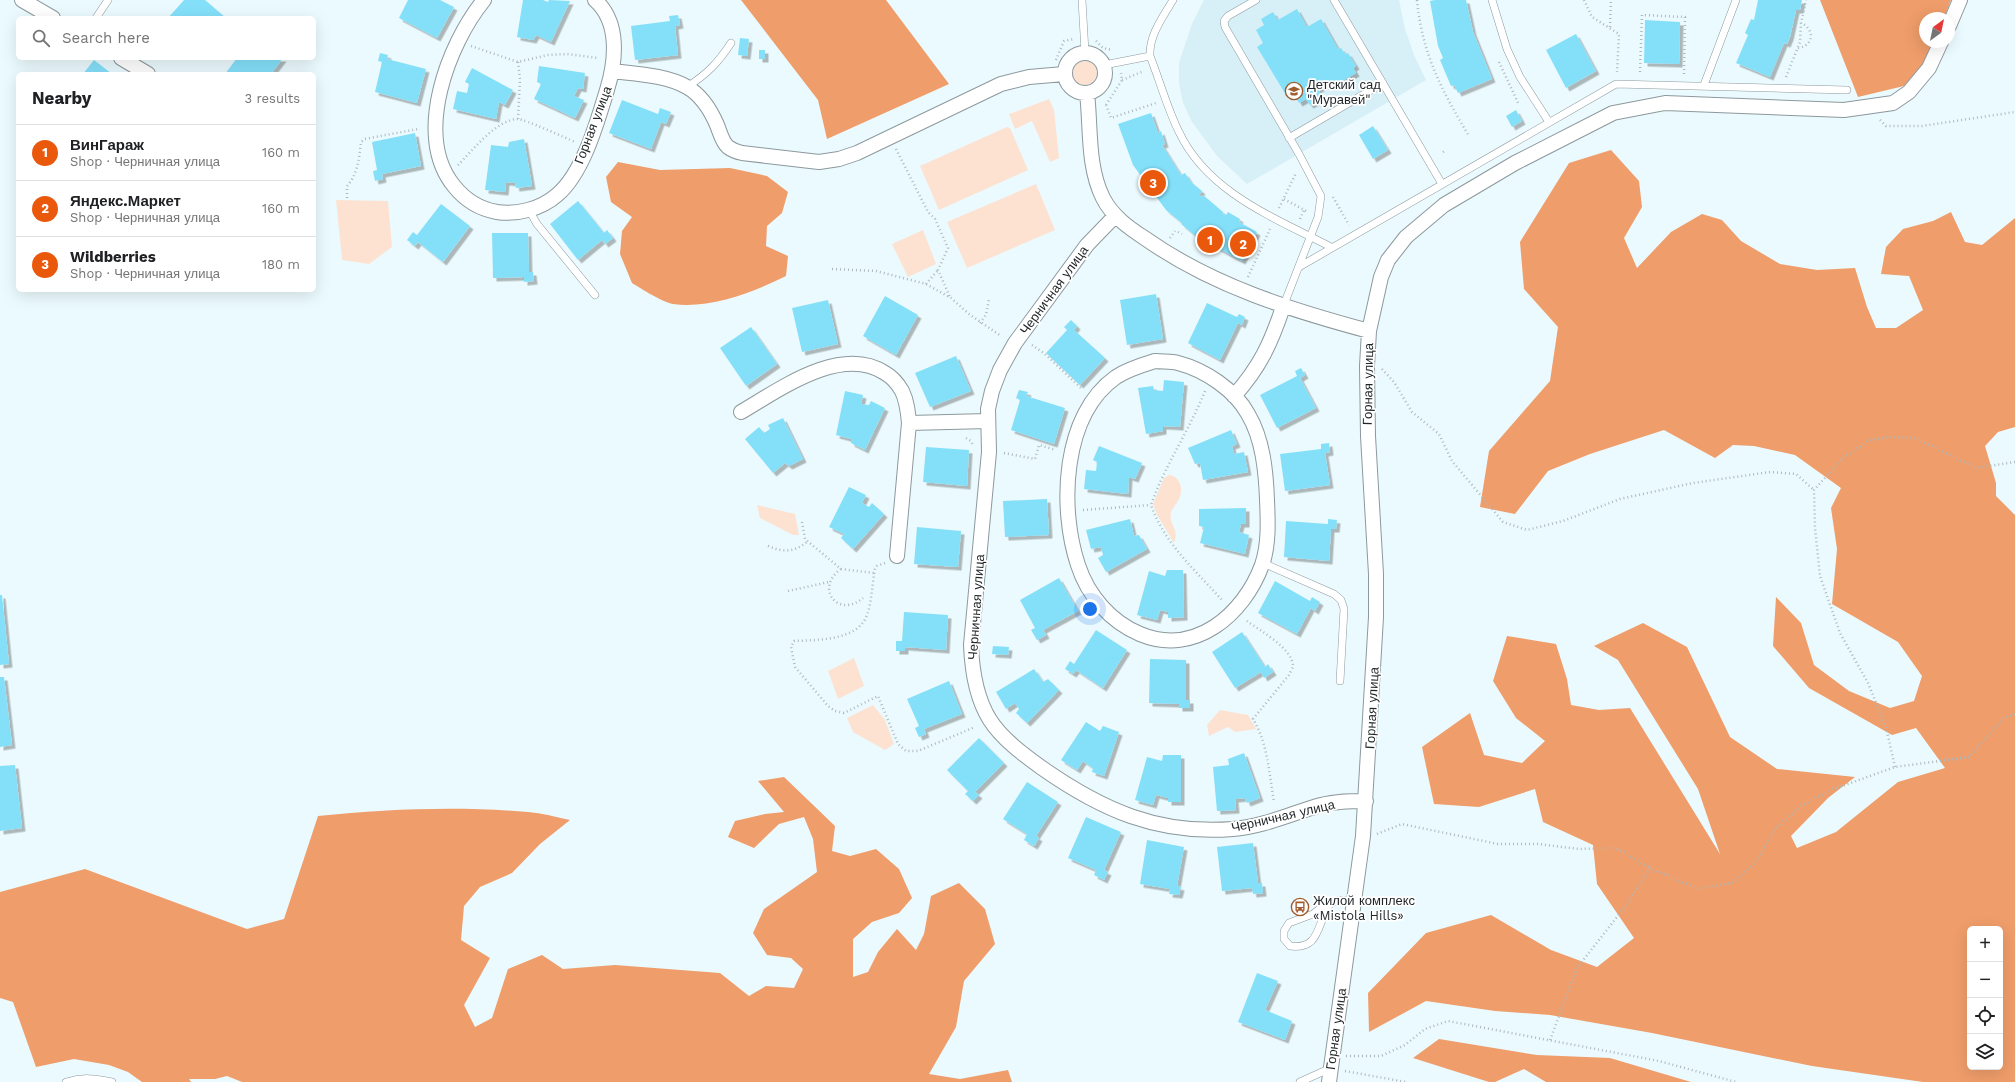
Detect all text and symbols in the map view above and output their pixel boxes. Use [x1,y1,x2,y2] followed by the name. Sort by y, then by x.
[1919,12,1955,48] north arrow
[16,16,316,60] search box
[30,27,52,49] icon: search
[62,29,150,47] text: Search here
[1307,77,1381,107] place label: Детский сад "Муравей"
[1284,81,1304,101] school or university icon: Детский сад "Муравей"
[571,83,615,166] street label: Горная улица
[32,88,91,108] text: Nearby
[245,91,300,106] text: 3 results
[70,136,144,154] text: ВинГараж
[42,145,48,160] text: 1
[262,145,300,160] text: 160 m
[70,154,220,169] text: Shop · Черничная улица
[1140,168,1166,198] pin: 3
[70,192,181,210] text: Яндекс.Маркет
[41,201,49,216] text: 2
[262,201,300,216] text: 160 m
[70,210,220,225] text: Shop · Черничная улица
[1197,225,1223,255] pin: 1
[1230,229,1256,259] pin: 2
[1017,242,1092,337] street label: Черничная улица
[70,248,156,266] text: Wildberries
[41,257,49,272] text: 3
[262,257,300,272] text: 180 m
[70,266,220,281] text: Shop · Черничная улица
[1360,342,1376,425] street label: Горная улица
[965,553,987,660] street label: Черничная улица
[1080,599,1100,619] your location
[1362,666,1382,749] street label: Горная улица
[1230,797,1337,835] street label: Черничная улица
[1313,893,1416,923] place label: Жилой комплекс «Mistola Hills»
[1290,897,1310,917] bus stop icon: Жилой комплекс «Mistola Hills»
[1967,926,2003,1070] map controls
[1967,926,2003,962] button: +
[1967,962,2003,998] button: −
[1323,986,1349,1071] street label: Горная улица
[1967,998,2003,1034] button: locate
[1967,1034,2003,1070] button: layers

